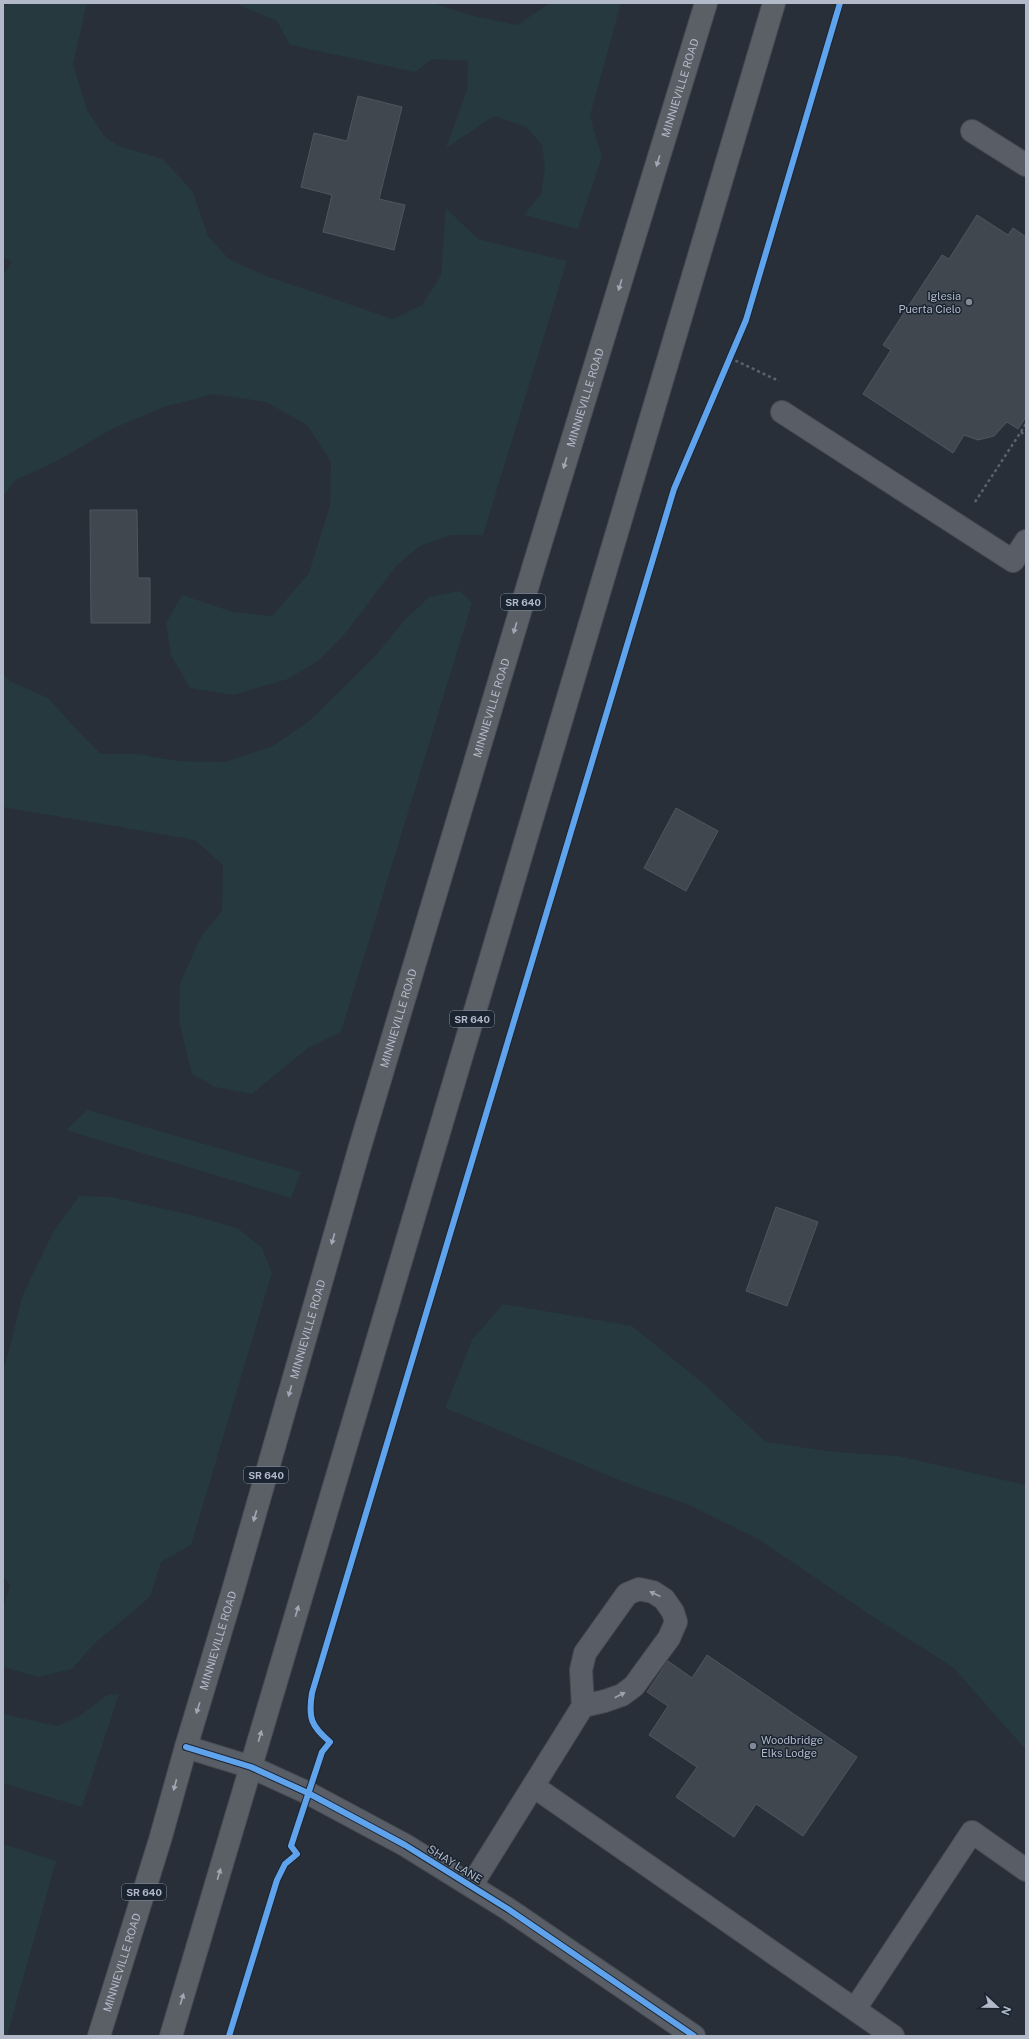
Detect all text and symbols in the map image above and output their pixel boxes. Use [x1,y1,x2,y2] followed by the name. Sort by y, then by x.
[659,37,701,139] street label: MINNIEVILLE ROAD
[655,155,661,167] one-way arrow
[617,279,623,291] one-way arrow
[898,290,961,315] place label: Iglesia Puerta Cielo
[964,297,974,307] marker: Iglesia Puerta Cielo
[564,346,606,449] street label: MINNIEVILLE ROAD
[562,457,568,469] one-way arrow
[501,594,545,610] road number: SR 640
[512,622,518,634] one-way arrow
[471,656,512,759] street label: MINNIEVILLE ROAD
[378,967,419,1069] street label: MINNIEVILLE ROAD
[450,1011,494,1027] road number: SR 640
[330,1234,336,1246] one-way arrow
[288,1278,328,1380] street label: MINNIEVILLE ROAD
[287,1386,293,1398] one-way arrow
[244,1467,288,1483] road number: SR 640
[252,1511,258,1523] one-way arrow
[197,1589,239,1691] street label: MINNIEVILLE ROAD
[650,1591,661,1597] one-way arrow
[294,1605,300,1617] one-way arrow
[614,1692,626,1698] one-way arrow
[195,1702,201,1714] one-way arrow
[257,1730,263,1742] one-way arrow
[761,1734,823,1759] place label: Woodbridge Elks Lodge
[748,1741,758,1751] marker: Woodbridge Elks Lodge
[172,1779,178,1791] one-way arrow
[426,1843,484,1885] street label: SHAY LANE
[216,1868,222,1880] one-way arrow
[122,1884,166,1900] road number: SR 640
[101,1911,143,2013] street label: MINNIEVILLE ROAD
[977,1987,1017,2027] north arrow
[179,1992,185,2004] one-way arrow
[999,2005,1013,2017] text: N

